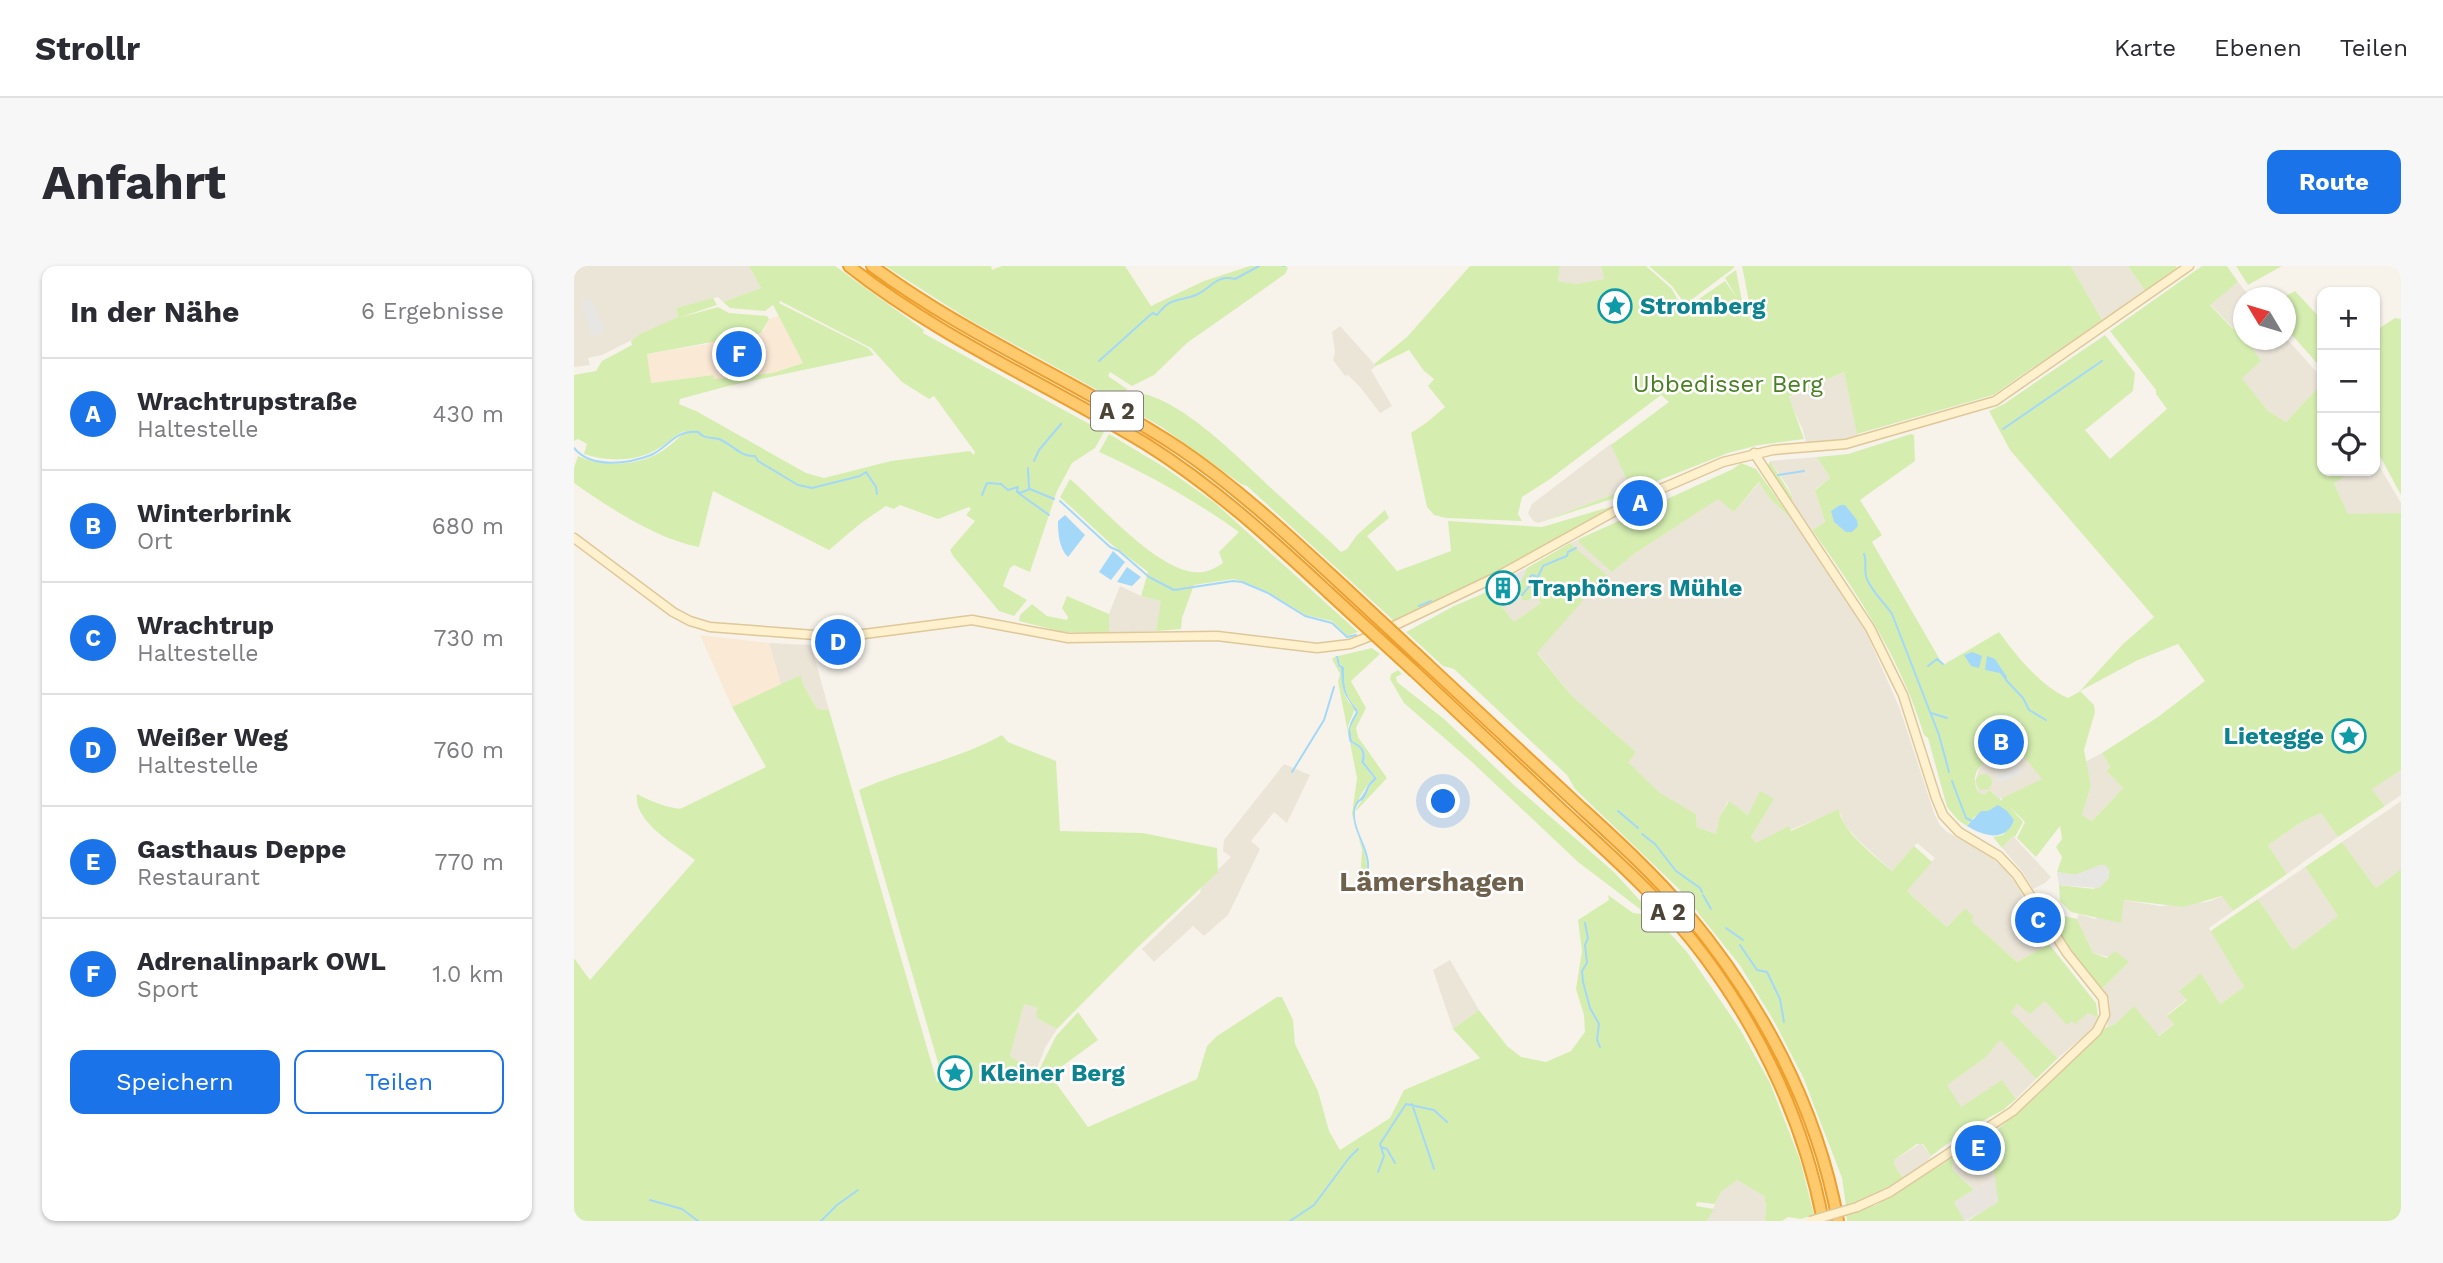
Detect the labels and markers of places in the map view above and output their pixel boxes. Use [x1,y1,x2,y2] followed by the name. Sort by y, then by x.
[1596,287,1634,325] place icon: Stromberg
[1640,292,1766,320] place label: Stromberg
[716,328,762,380] pin: F
[1617,477,1663,529] pin: A
[1484,569,1522,607] building icon: Traphöners Mühle
[1528,574,1742,602] place label: Traphöners Mühle
[815,616,861,668] pin: D
[1978,716,2024,768] pin: B
[2330,717,2368,755] place icon: Lietegge
[2224,722,2324,750] place label: Lietegge
[2015,894,2061,946] pin: C
[936,1054,974,1092] place icon: Kleiner Berg
[980,1059,1125,1087] place label: Kleiner Berg
[1955,1122,2001,1174] pin: E

